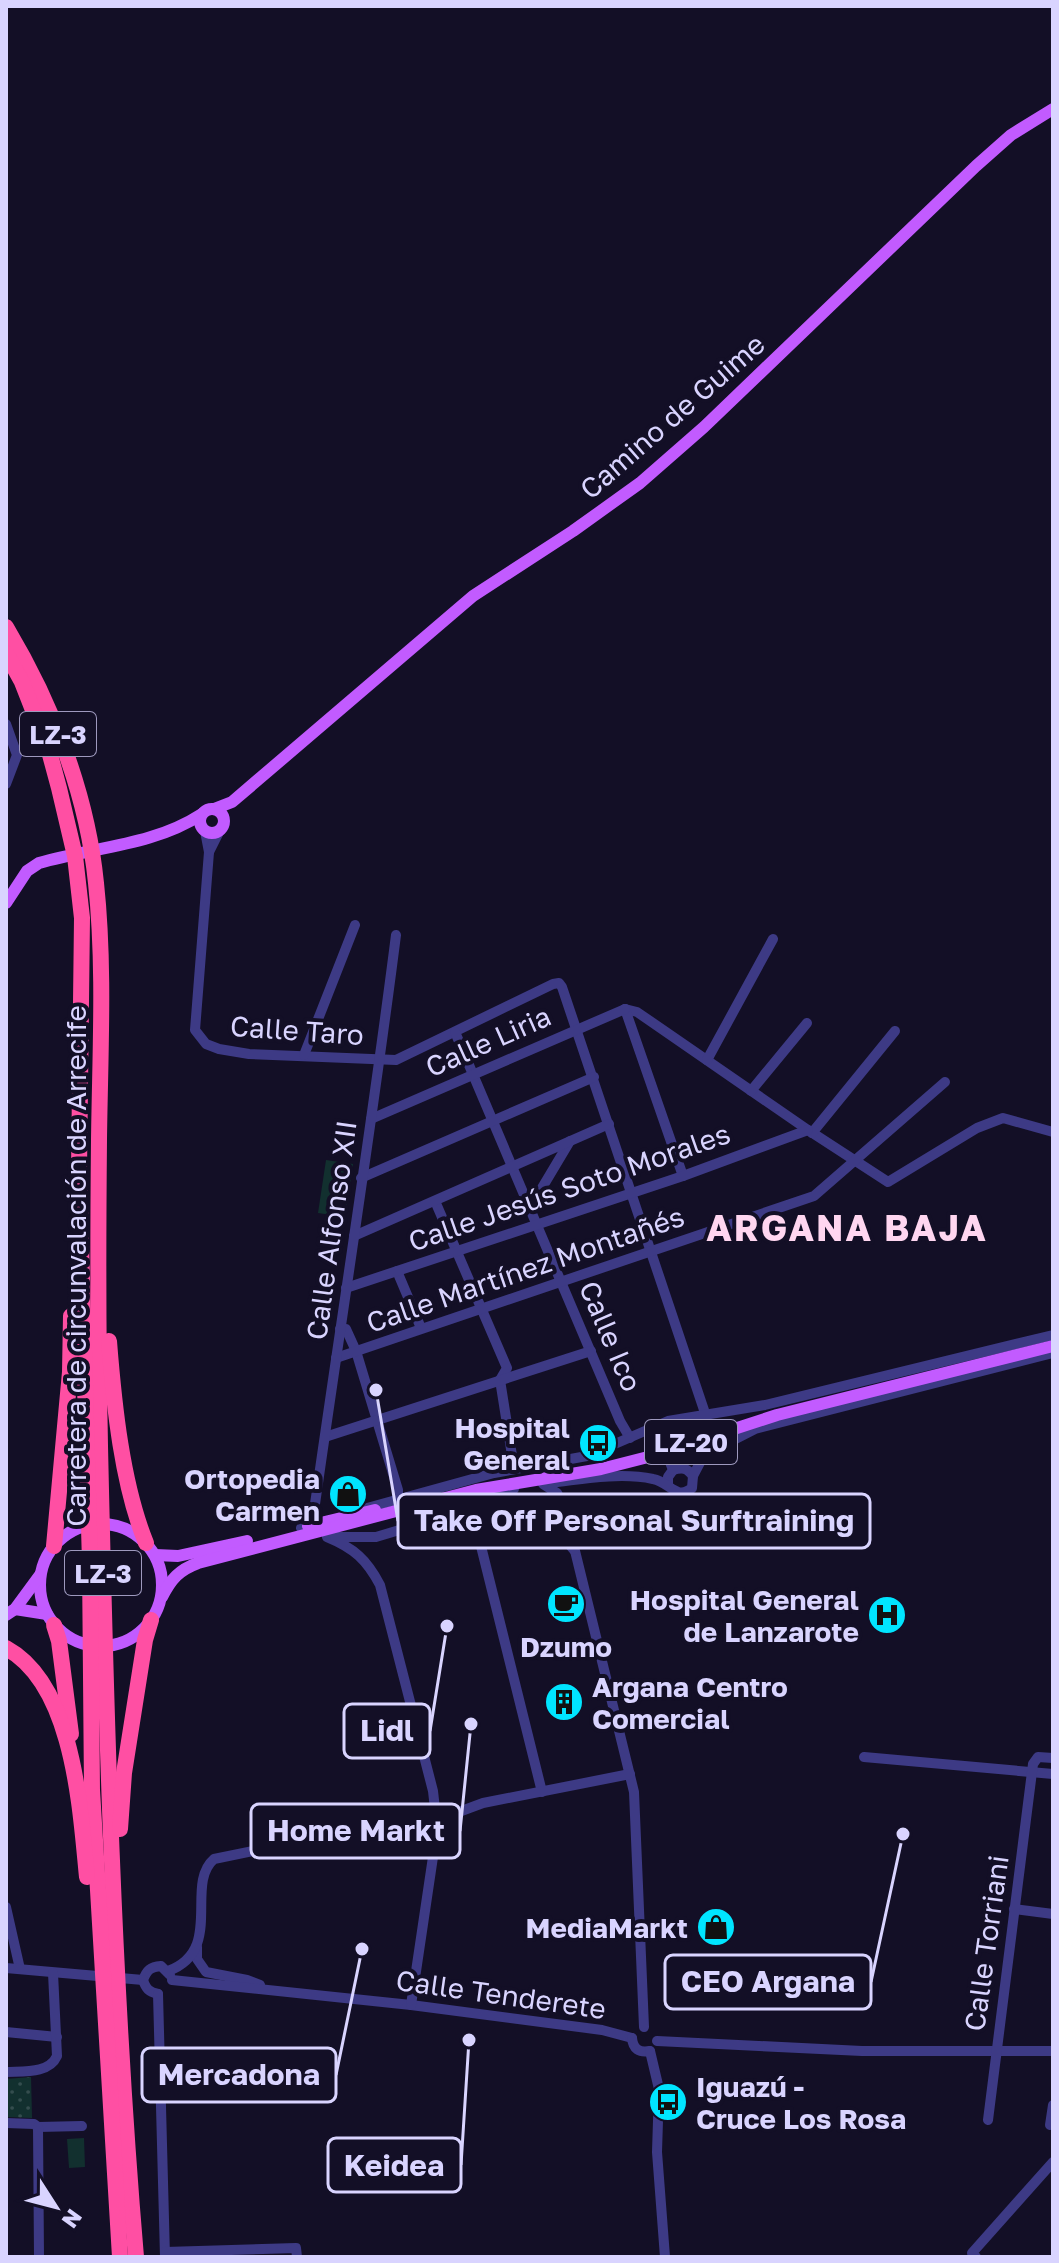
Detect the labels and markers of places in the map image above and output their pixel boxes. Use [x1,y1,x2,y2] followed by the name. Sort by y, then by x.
[455,1411,570,1476] place label: Hospital General
[577,1422,619,1464] bus stop icon: Hospital General
[184,1462,320,1527] place label: Ortopedia Carmen
[327,1473,369,1515] shop icon: Ortopedia Carmen
[398,1494,870,1548] callout: Take Off Personal Surftraining
[545,1583,587,1625] cafe icon: Dzumo
[630,1583,859,1648] place label: Hospital General de Lanzarote
[866,1594,908,1636] hospital icon: Hospital General de Lanzarote
[520,1630,612,1663] place label: Dzumo
[592,1670,788,1735] place label: Argana Centro Comercial
[543,1681,585,1723] building icon: Argana Centro Comercial
[344,1704,430,1758] callout: Lidl
[251,1804,460,1858] callout: Home Markt
[695,1906,737,1948] shop icon: MediaMarkt
[525,1911,688,1944] place label: MediaMarkt
[665,1955,871,2009] callout: CEO Argana
[142,2048,336,2102] callout: Mercadona
[696,2070,906,2135] place label: Iguazú - Cruce Los Rosa
[647,2081,689,2123] bus stop icon: Iguazú - Cruce Los Rosa
[328,2138,461,2192] callout: Keidea

